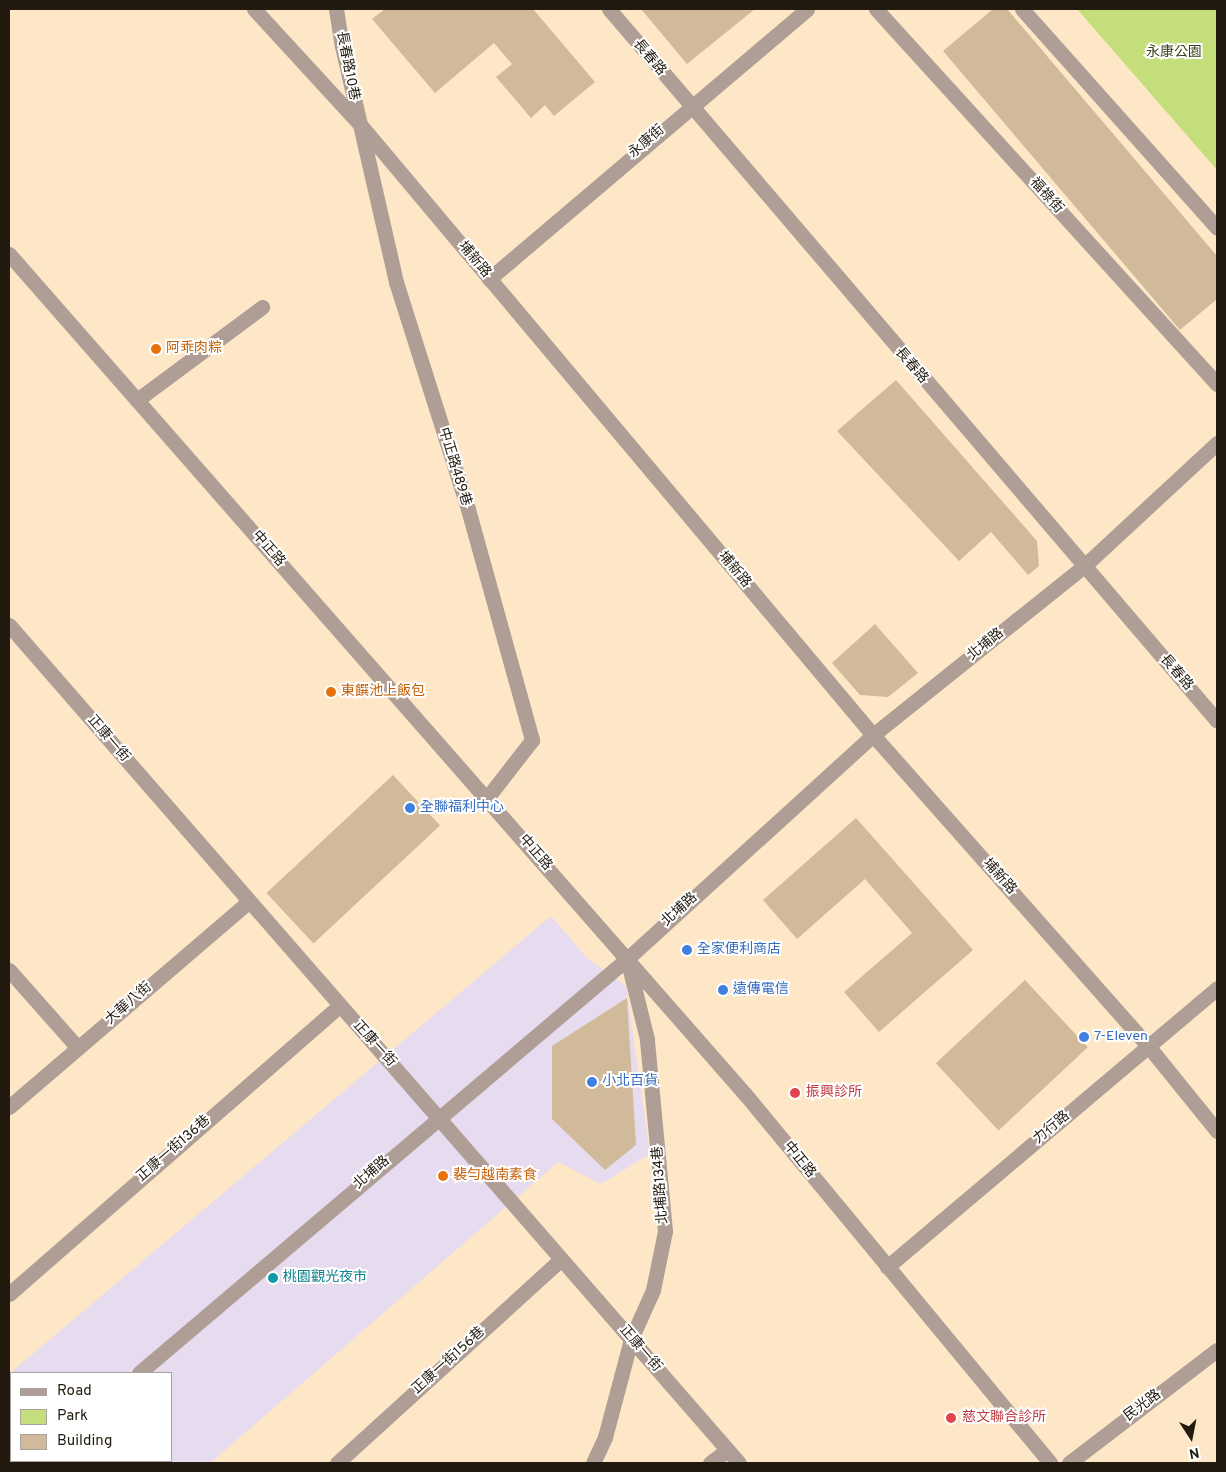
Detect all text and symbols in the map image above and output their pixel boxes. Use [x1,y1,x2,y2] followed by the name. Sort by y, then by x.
[332,30,362,102] street label: 長春路10巷
[629,37,669,79] street label: 長春路
[1146,45,1202,61] park label: 永康公園
[626,122,668,162] street label: 永康街
[1026,175,1066,217] street label: 福祿街
[454,239,494,281] street label: 埔新路
[166,341,222,357] place label: 阿乖肉粽
[150,343,162,355] marker: 阿乖肉粽
[891,345,931,387] street label: 長春路
[434,426,474,508] street label: 中正路489巷
[248,528,288,570] street label: 中正路
[714,549,754,591] street label: 埔新路
[964,625,1008,665] street label: 北埔路
[1156,652,1196,694] street label: 長春路
[341,684,425,700] place label: 東饌池上飯包
[325,686,337,698] marker: 東饌池上飯包
[83,712,133,766] street label: 正康一街
[420,800,504,816] place label: 全聯福利中心
[404,802,416,814] marker: 全聯福利中心
[515,832,555,874] street label: 中正路
[979,856,1019,898] street label: 埔新路
[659,890,701,930] street label: 北埔路
[697,942,781,958] place label: 全家便利商店
[681,944,693,956] marker: 全家便利商店
[102,979,156,1029] street label: 大華八街
[733,982,789,998] place label: 遠傳電信
[717,984,729,996] marker: 遠傳電信
[349,1018,399,1070] street label: 正康一街
[1094,1029,1148,1045] place label: 7-Eleven
[1078,1031,1090,1043] marker: 7-Eleven
[602,1074,658,1090] place label: 小北百貨
[586,1076,598,1088] marker: 小北百貨
[806,1085,862,1101] place label: 振興診所
[788,1086,802,1100] marker: 振興診所
[1031,1108,1073,1148] street label: 力行路
[134,1112,214,1186] street label: 正康一街136巷
[779,1138,819,1182] street label: 中正路
[650,1145,672,1225] street label: 北埔路134巷
[351,1153,393,1193] street label: 北埔路
[453,1168,537,1184] place label: 裴勻越南素食
[437,1170,449,1182] marker: 裴勻越南素食
[283,1270,367,1286] place label: 桃園觀光夜市
[267,1272,279,1284] marker: 桃園觀光夜市
[615,1322,665,1376] street label: 正康一街
[409,1324,489,1398] street label: 正康一街156巷
[10,1372,172,1462] legend
[57,1382,92,1401] text: Road
[1121,1387,1165,1425] street label: 民光路
[57,1407,88,1426] text: Park
[962,1410,1046,1426] place label: 慈文聯合診所
[944,1411,958,1425] marker: 慈文聯合診所
[1166,1412,1216,1462] north arrow
[57,1432,112,1451] text: Building
[1187,1443,1201,1462] text: N

